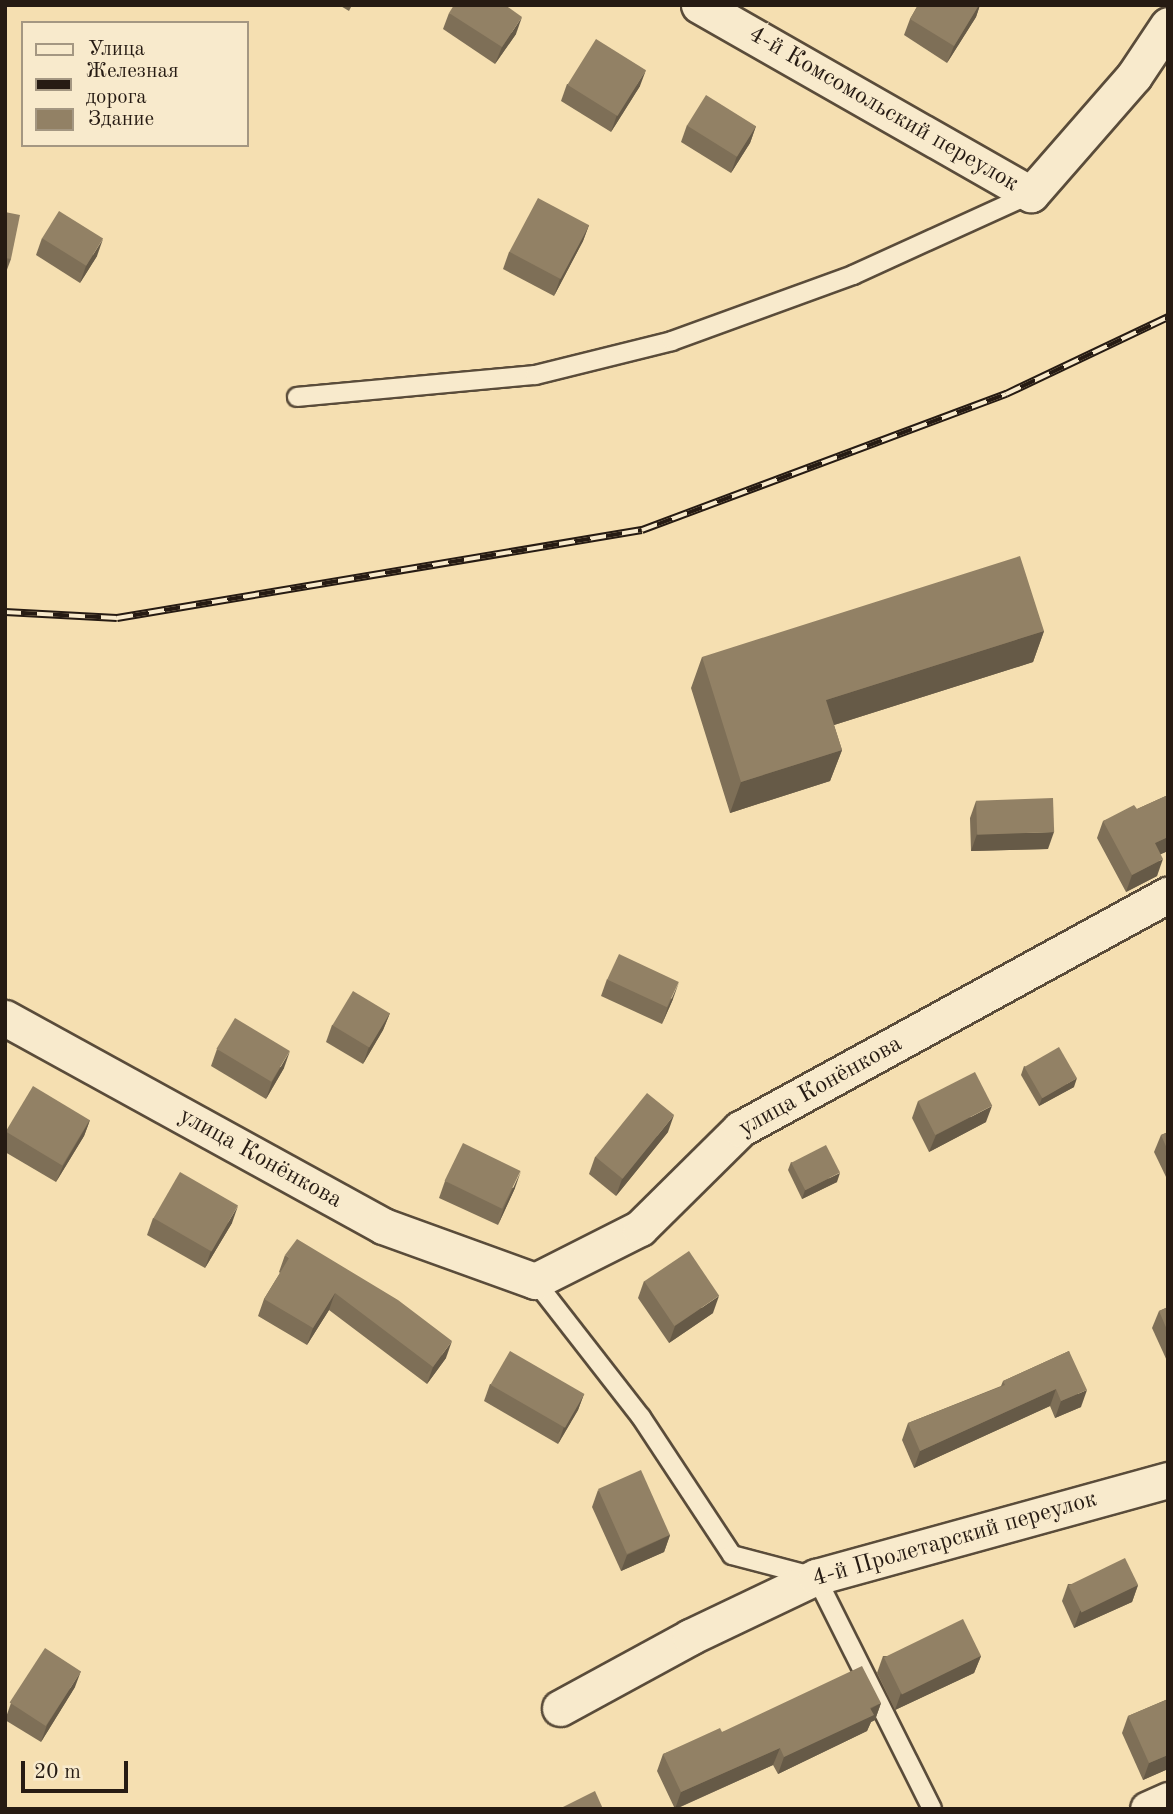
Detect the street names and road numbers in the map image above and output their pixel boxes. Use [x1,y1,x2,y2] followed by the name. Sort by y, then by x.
[743,21,1023,199] street label: 4-й Комсомольский переулок
[734,1030,908,1144] street label: улица Конёнкова
[173,1102,347,1216] street label: улица Конёнкова
[809,1486,1101,1594] street label: 4-й Пролетарский переулок

